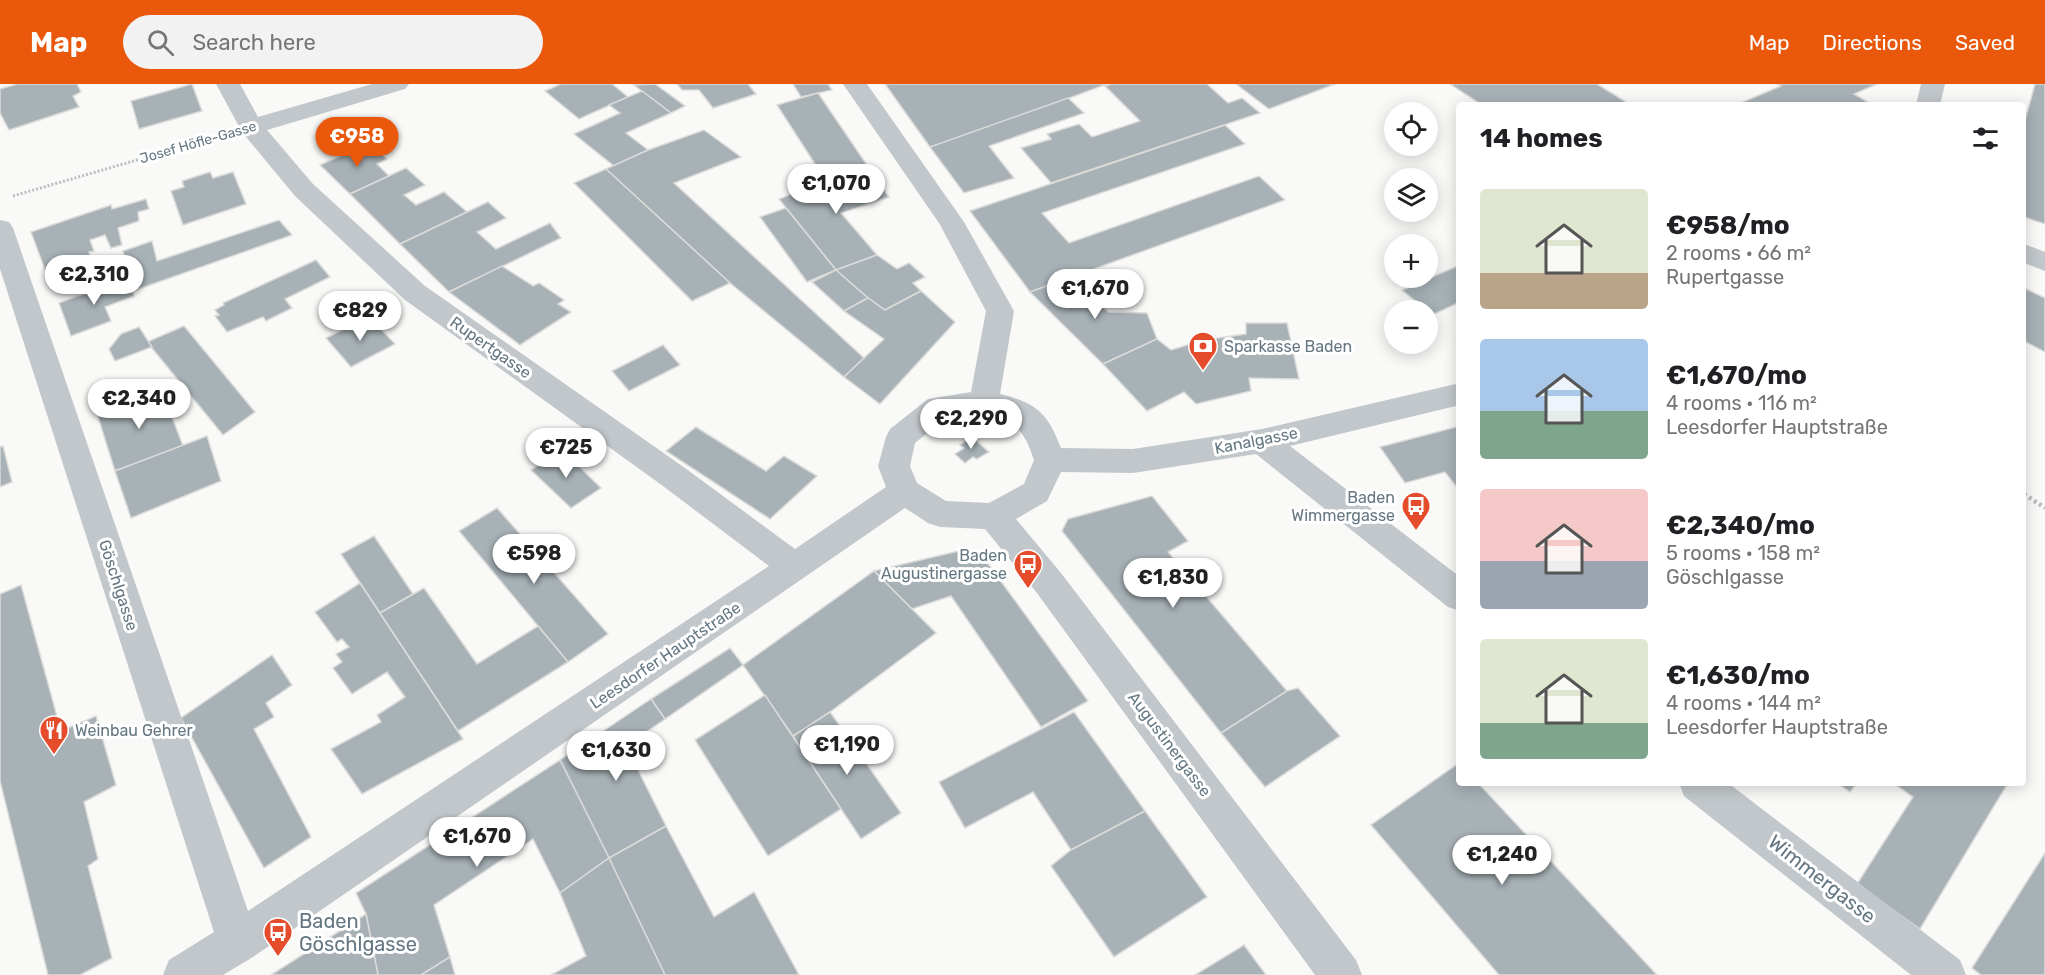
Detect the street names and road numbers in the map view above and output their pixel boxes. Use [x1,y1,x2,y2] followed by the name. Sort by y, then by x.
[138,118,259,167] street label: Josef Höfle-Gasse
[447,312,535,382] street label: Rupertgasse
[1213,423,1299,458] street label: Kanalgasse
[95,537,142,633] street label: Göschlgasse
[586,598,744,713] street label: Leesdorfer Hauptstraße
[1124,688,1215,800] street label: Augustinergasse
[1764,830,1880,928] street label: Wimmergasse

